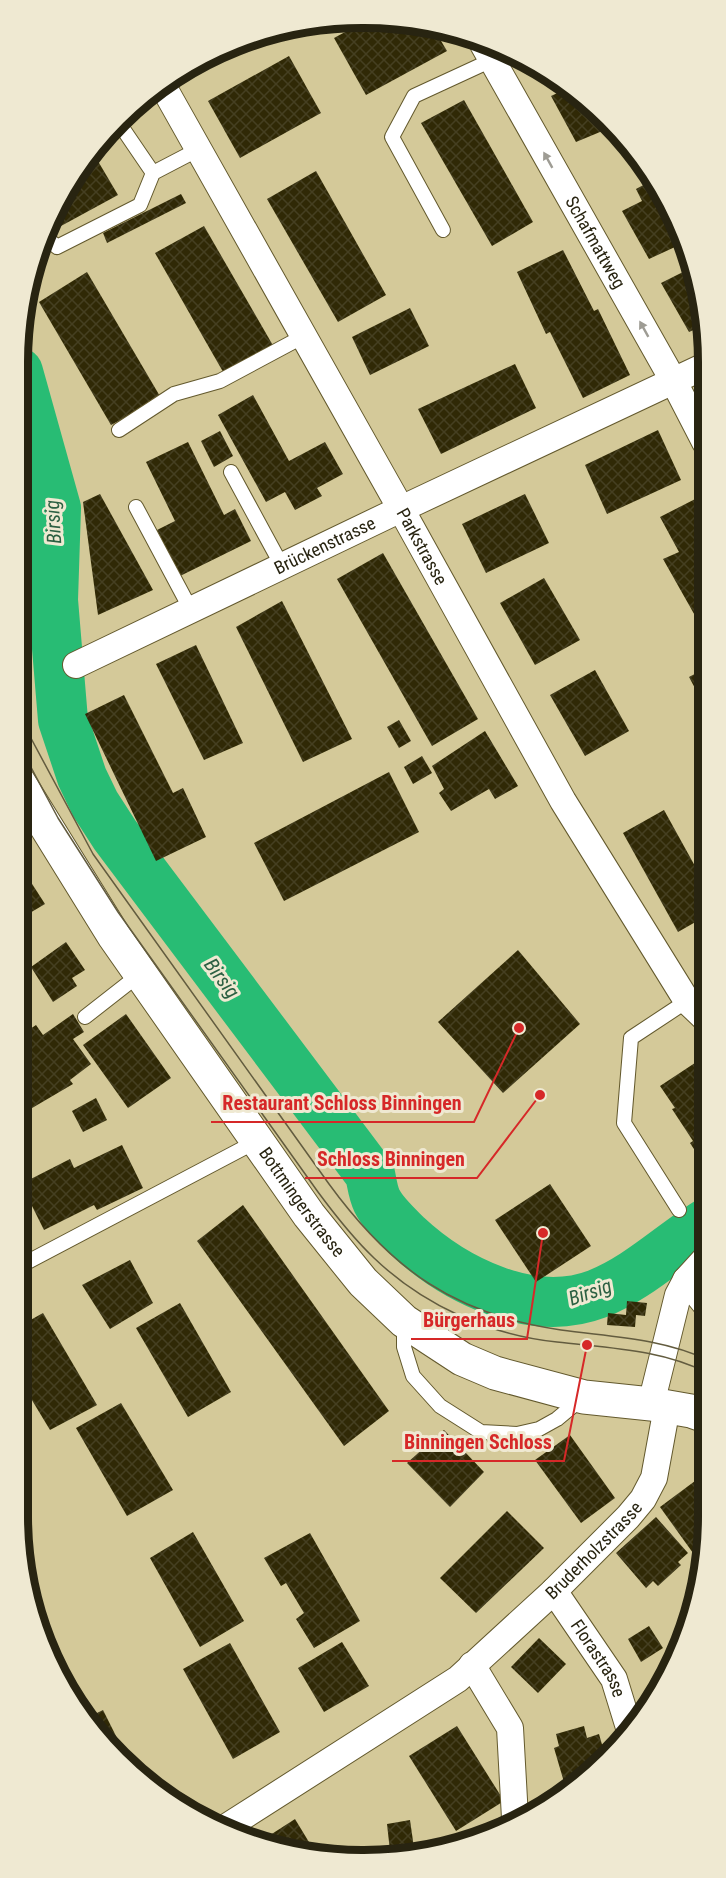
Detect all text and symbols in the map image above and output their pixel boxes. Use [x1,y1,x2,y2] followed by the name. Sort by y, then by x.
[544,151,554,168] one-way arrow
[561,192,630,292] street label: Schafmattweg
[640,321,650,338] one-way arrow
[40,499,66,545] water label: Birsig
[393,504,452,588] street label: Parkstrasse
[271,512,379,578] street label: Brückenstrasse
[199,953,245,1003] water label: Birsig
[211,1084,474,1122] callout: Restaurant Schloss Binningen
[222,1091,462,1115] text: Restaurant Schloss Binningen
[305,1140,477,1178] callout: Schloss Binningen
[255,1143,349,1261] street label: Bottmingerstrasse
[317,1147,465,1171] text: Schloss Binningen
[565,1273,615,1310] water label: Birsig
[411,1301,527,1339] callout: Bürgerhaus
[423,1308,515,1332] text: Bürgerhaus
[392,1423,564,1461] callout: Binningen Schloss
[404,1430,552,1454] text: Binningen Schloss
[541,1497,646,1604] street label: Bruderholzstrasse
[567,1615,630,1700] street label: Florastrasse

